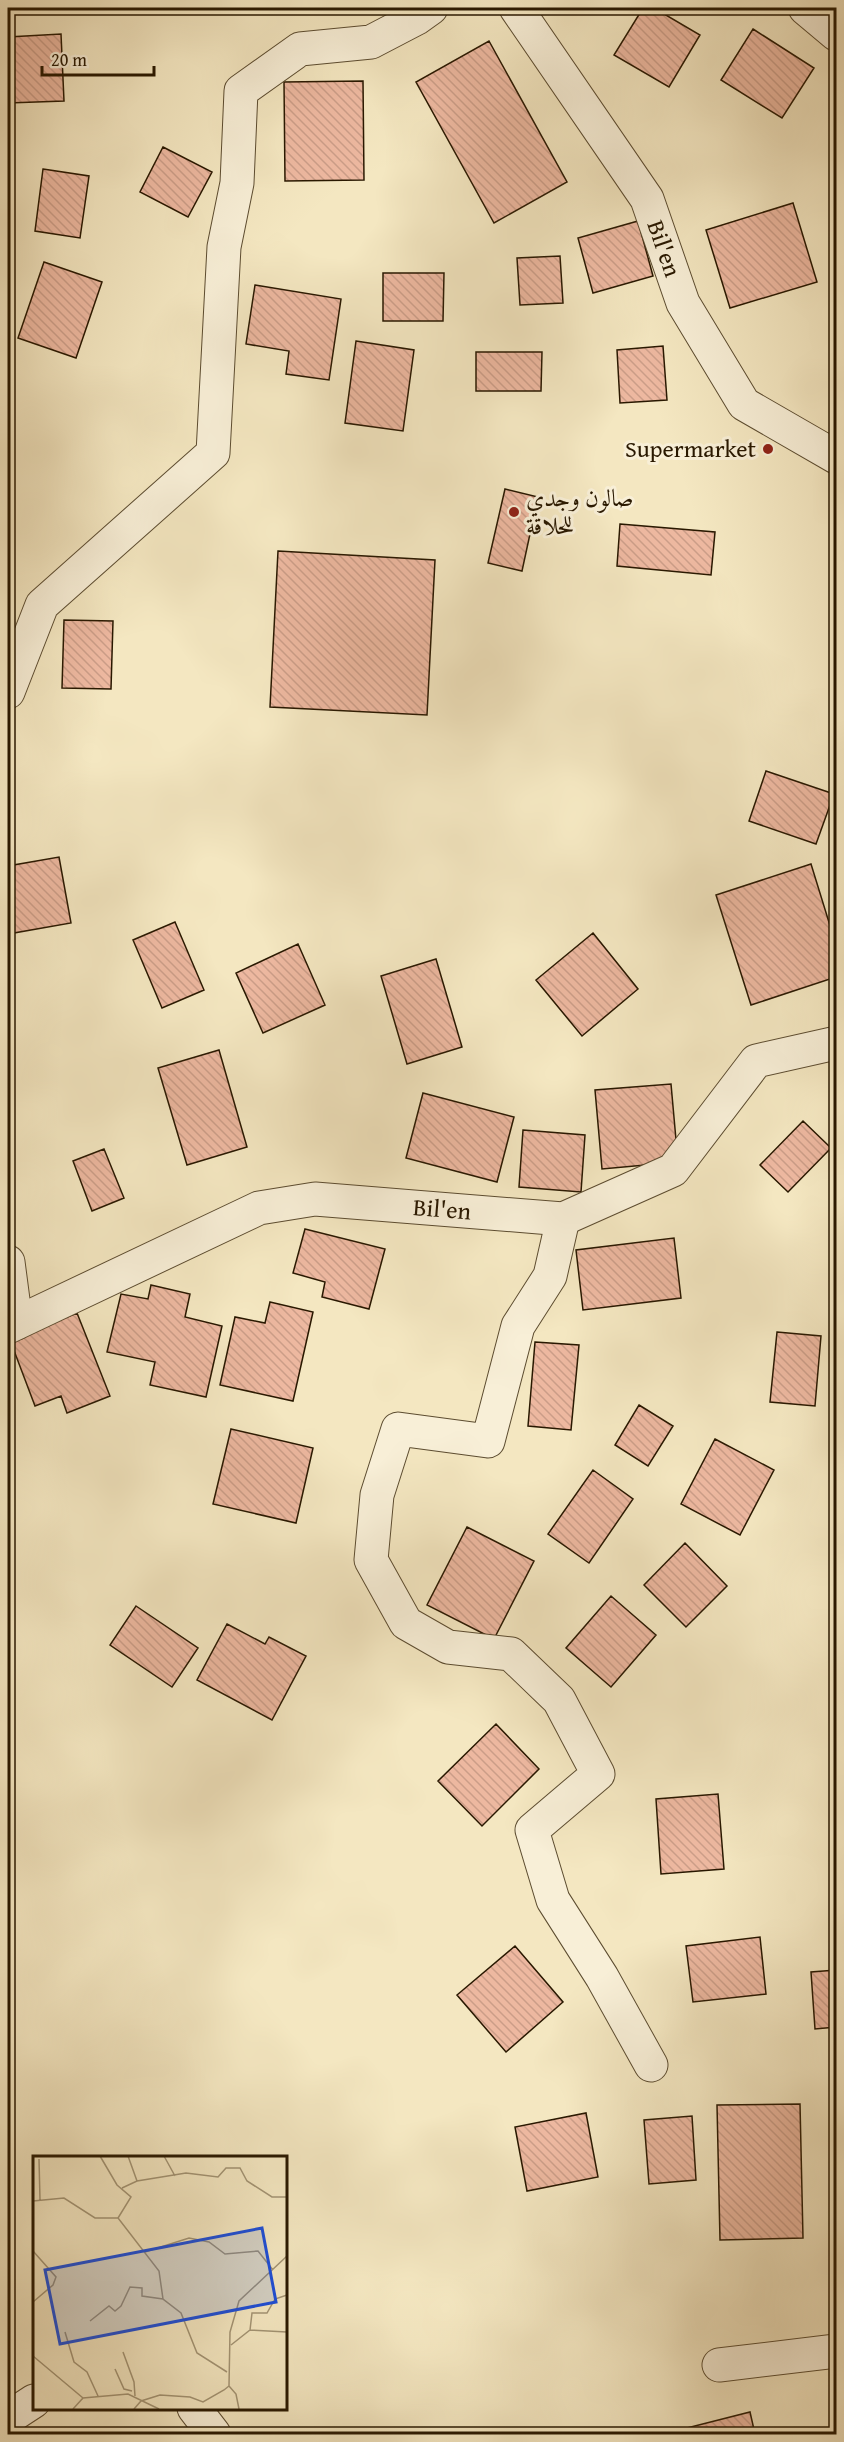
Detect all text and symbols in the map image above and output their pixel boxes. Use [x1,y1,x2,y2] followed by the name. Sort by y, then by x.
[42,39,154,77] scale bar
[51,46,87,73] text: 20 m
[639,215,691,282] street label: Bil'en
[625,431,757,466] place label: Supermarket
[761,442,775,456] marker: Supermarket
[526,480,634,543] place label: صالون وجدي للحلاقة
[507,505,521,519] marker: صالون وجدي للحلاقة
[412,1189,473,1229] street label: Bil'en
[33,2156,286,2409] inset map

